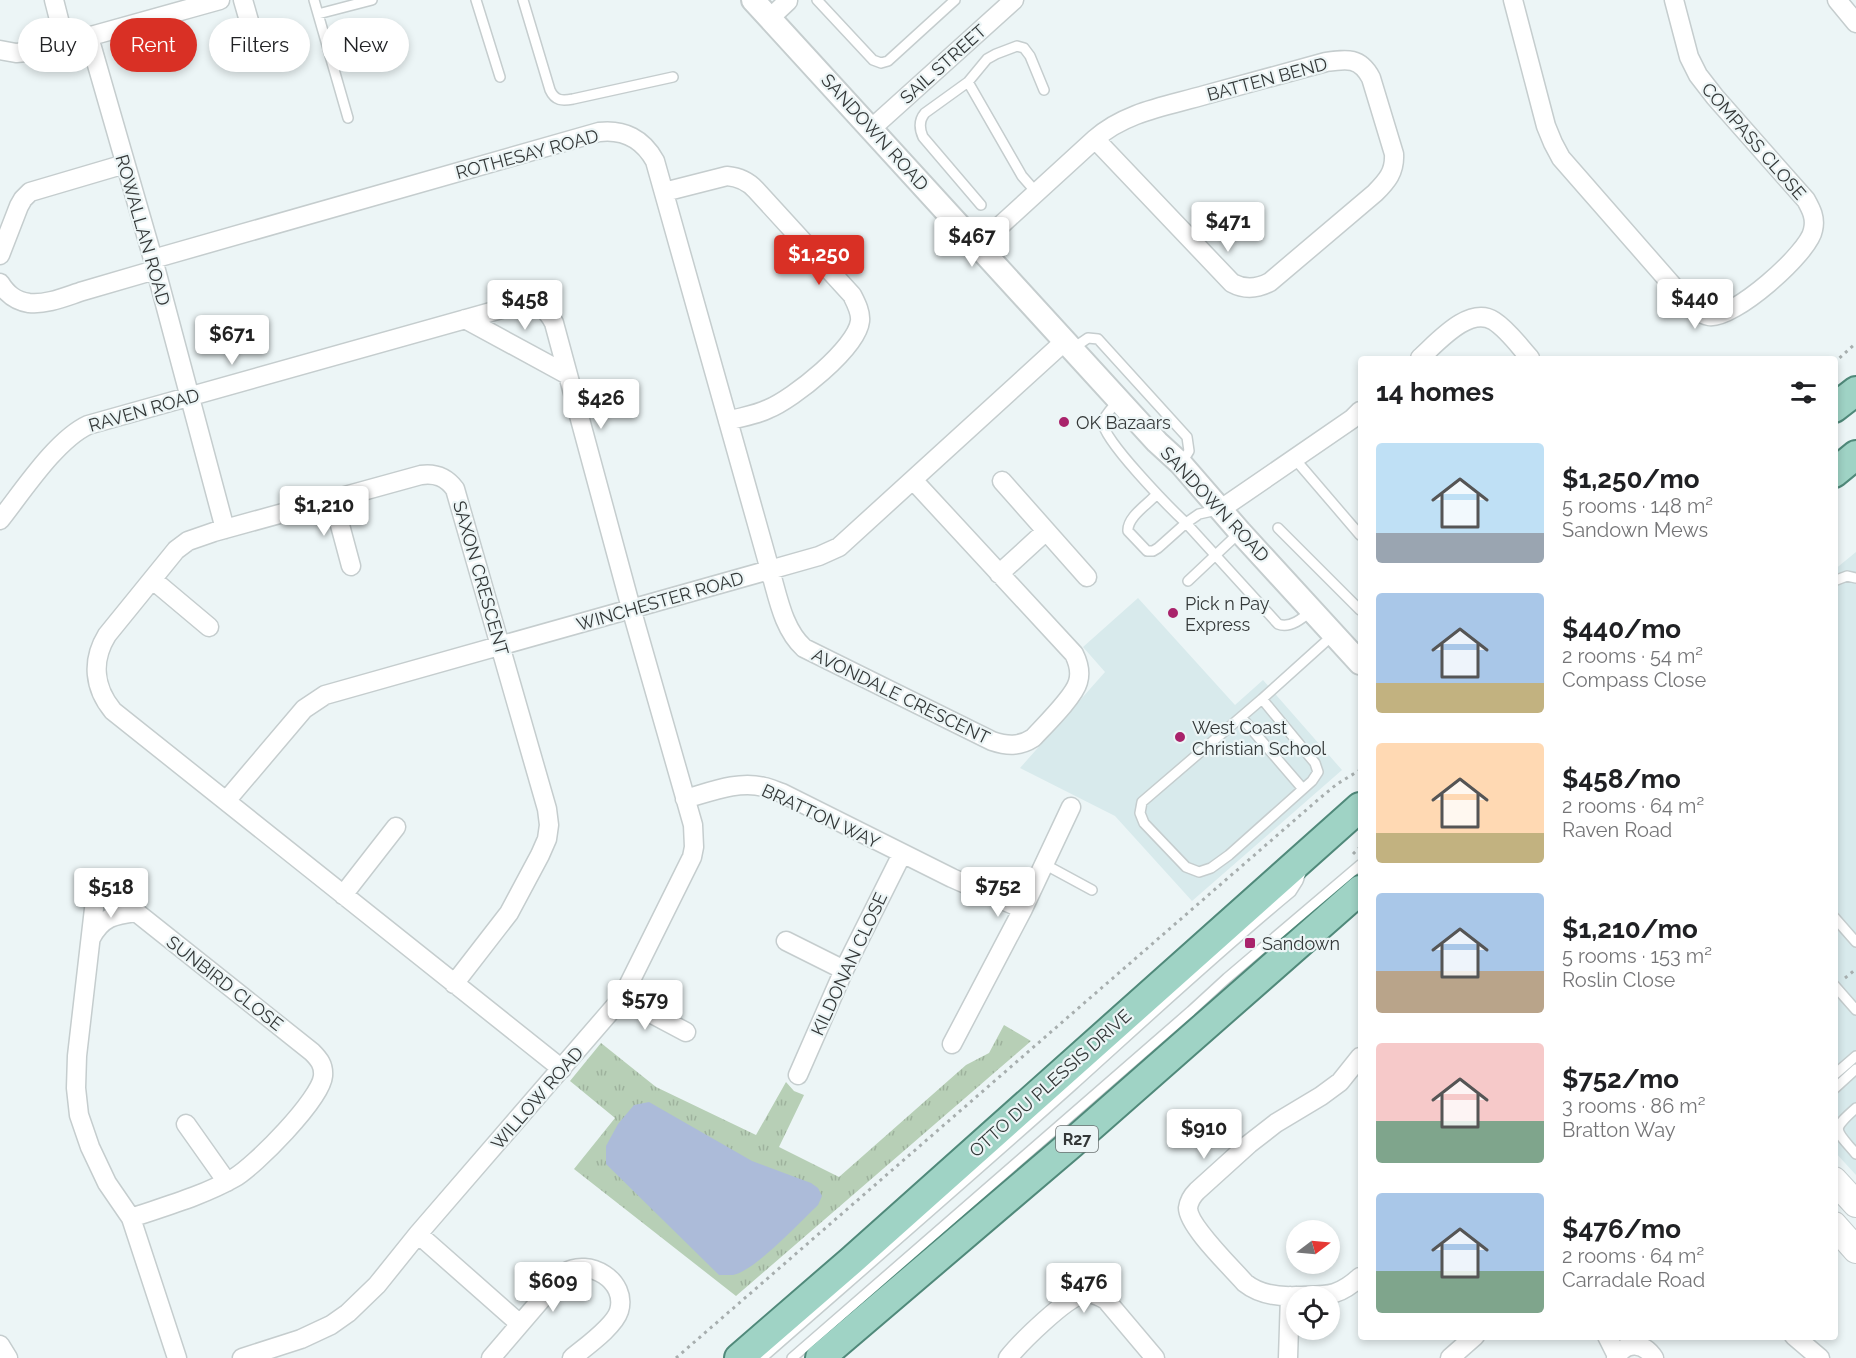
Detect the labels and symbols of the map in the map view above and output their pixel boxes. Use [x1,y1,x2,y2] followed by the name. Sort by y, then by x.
[896,20,990,108] street label: SAIL STREET
[1204,53,1330,105] street label: BATTEN BEND
[817,69,933,195] street label: SANDOWN ROAD
[1698,78,1810,204] street label: COMPASS CLOSE
[453,125,601,183] street label: ROTHESAY ROAD
[111,152,175,308] street label: ROWALLAN ROAD
[1192,202,1264,253] pin: $471
[936,217,1008,268] pin: $467
[770,235,868,286] pin: $1,250
[1659,279,1731,330] pin: $440
[489,280,561,331] pin: $458
[196,315,268,366] pin: $671
[565,379,637,430] pin: $426
[86,384,202,436] street label: RAVEN ROAD
[1076,412,1171,433] place label: OK Bazaars
[1057,415,1071,429] marker: OK Bazaars
[1156,442,1274,566] street label: SANDOWN ROAD
[275,486,373,537] pin: $1,210
[449,498,513,658] street label: SAXON CRESCENT
[574,567,746,635] street label: WINCHESTER ROAD
[1185,593,1270,635] place label: Pick n Pay Express
[1166,606,1180,620] marker: Pick n Pay Express
[809,644,993,748] street label: AVONDALE CRESCENT
[1192,717,1326,759] place label: West Coast Christian School
[1173,730,1187,744] marker: West Coast Christian School
[759,779,884,853] street label: BRATTON WAY
[962,867,1034,918] pin: $752
[75,868,147,919] pin: $518
[807,889,891,1039] street label: KILDONAN CLOSE
[163,931,287,1035] street label: SUNBIRD CLOSE
[1262,933,1340,954] place label: Sandown
[1243,936,1257,950] marker: Sandown
[609,980,681,1031] pin: $579
[965,1005,1135,1161] street label: OTTO DU PLESSIS DRIVE
[487,1042,587,1154] street label: WILLOW ROAD
[1168,1109,1240,1160] pin: $910
[1056,1126,1098,1152] road number: R27
[1286,1220,1340,1274] north arrow
[517,1262,589,1313] pin: $609
[1048,1263,1120,1314] pin: $476

